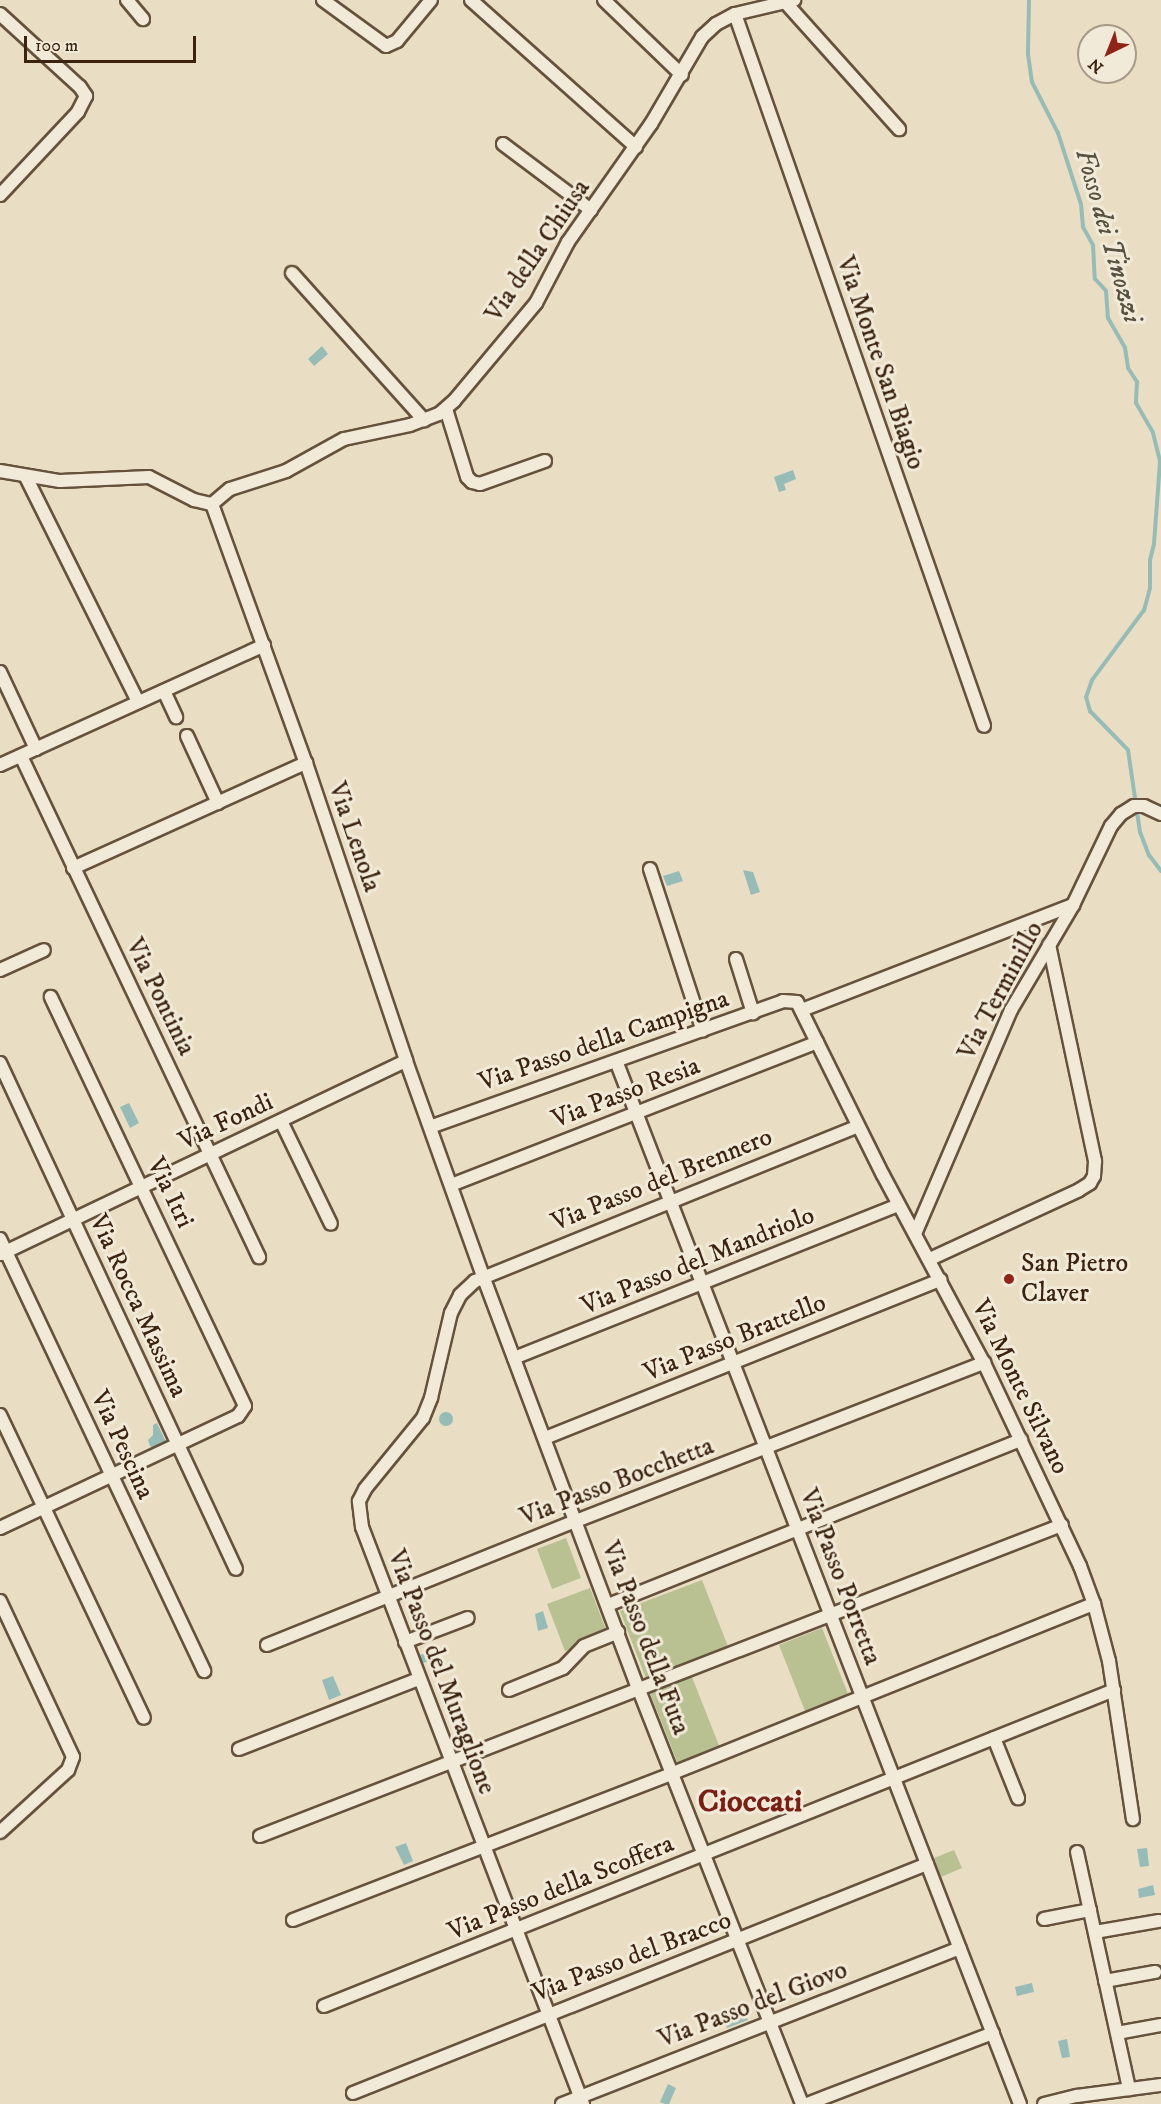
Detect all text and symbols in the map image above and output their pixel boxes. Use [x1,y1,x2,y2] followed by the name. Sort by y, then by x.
[27,24,200,62] scale bar
[1077,24,1137,84] north arrow
[35,35,78,57] text: 100 m
[1084,54,1108,78] text: N
[1068,145,1148,327] water label: Fosso dei Tinozzi
[479,174,597,328] street label: Via della Chiusa
[829,252,931,474] street label: Via Monte San Biagio
[321,778,387,896] street label: Via Lenola
[952,917,1050,1065] street label: Via Terminillo
[118,933,202,1061] street label: Via Pontinia
[475,984,733,1098] street label: Via Passo della Campigna
[548,1051,704,1135] street label: Via Passo Resia
[174,1087,278,1157] street label: Via Fondi
[547,1121,777,1239] street label: Via Passo del Brennero
[140,1153,200,1233] street label: Via Itri
[577,1200,819,1322] street label: Via Passo del Mandriolo
[82,1210,194,1402] street label: Via Rocca Massima
[1021,1248,1128,1310] place label: San Pietro Claver
[1002,1272,1016,1286] marker: San Pietro Claver
[639,1287,831,1389] street label: Via Passo Brattello
[964,1295,1076,1479] street label: Via Monte Silvano
[83,1386,161,1504] street label: Via Pescina
[516,1431,718,1533] street label: Via Passo Bocchetta
[792,1484,888,1670] street label: Via Passo Porretta
[594,1537,696,1739] street label: Via Passo della Futa
[380,1545,502,1799] street label: Via Passo del Muraglione
[698,1783,802,1821] district label: Cioccati
[444,1828,678,1948] street label: Via Passo della Scoffera
[528,1905,736,2009] street label: Via Passo del Bracco
[654,1955,852,2055] street label: Via Passo del Giovo

